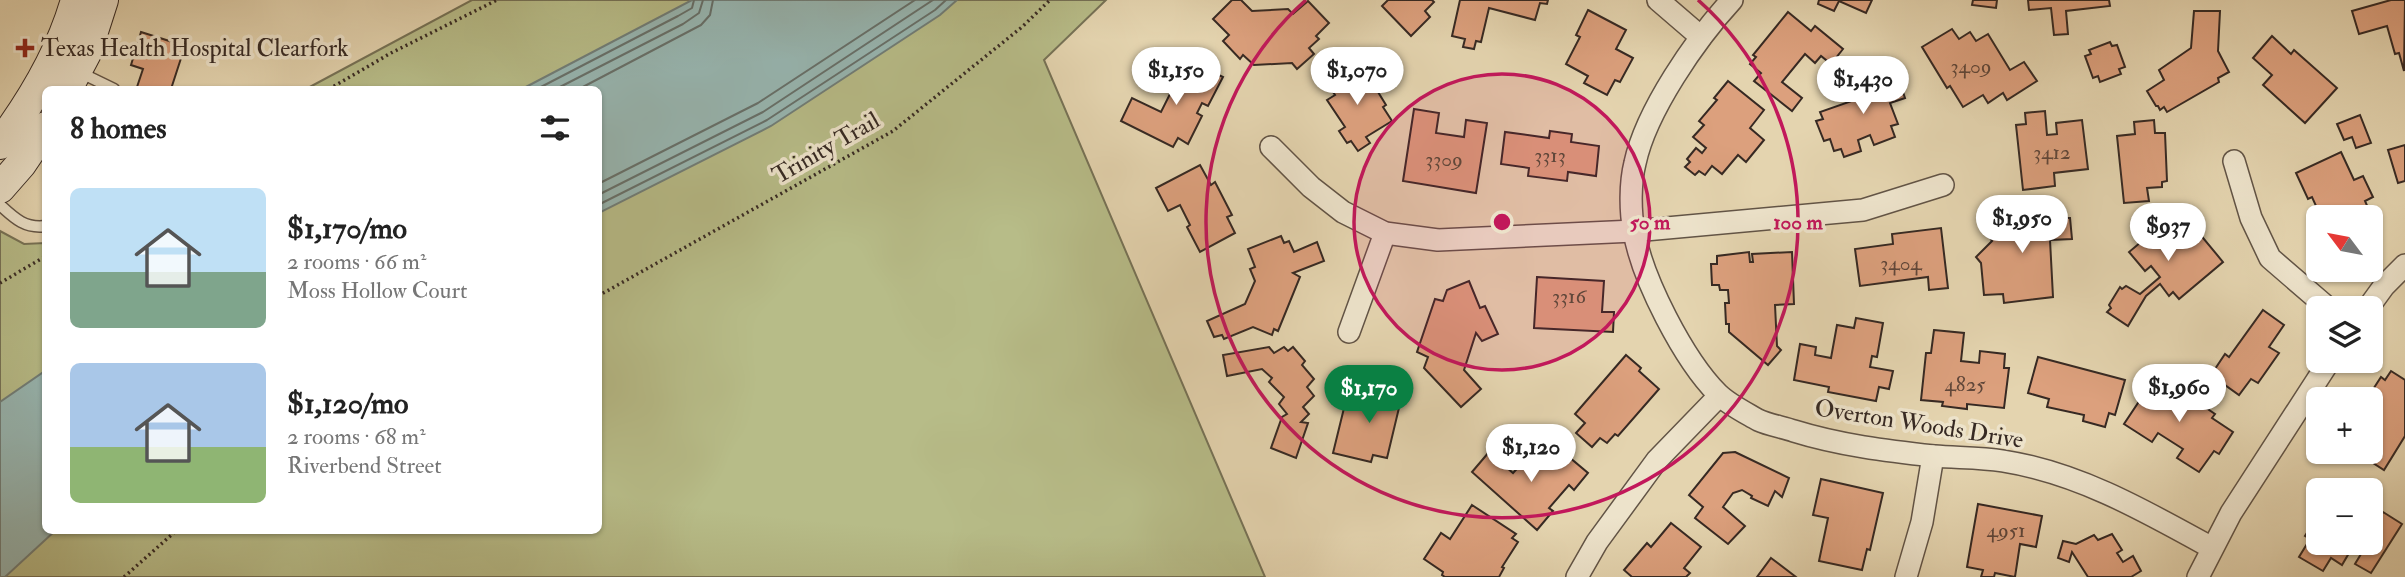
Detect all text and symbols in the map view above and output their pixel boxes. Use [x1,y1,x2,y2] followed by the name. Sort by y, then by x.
[41,33,349,64] place label: Texas Health Hospital Clearfork
[15,38,35,58] marker: Texas Health Hospital Clearfork
[1119,48,1233,107] pin: $1,150
[1300,48,1414,107] pin: $1,070
[1951,53,1991,80] house number: 3409
[1148,55,1204,84] text: $1,150
[1327,55,1387,84] text: $1,070
[1806,57,1920,116] pin: $1,430
[1833,64,1893,93] text: $1,430
[767,105,885,191] street label: Trinity Trail
[536,109,574,147] icon: filters
[70,110,167,147] text: 8 homes
[2033,139,2071,166] house number: 3412
[1534,142,1566,169] house number: 3313
[1425,146,1463,173] house number: 3309
[1965,196,2079,255] pin: $1,950
[1992,203,2052,232] text: $1,950
[2127,204,2209,263] pin: $937
[2306,205,2384,282] north arrow
[2306,205,2383,555] map controls
[1630,209,1671,236] text: 50 m
[1773,209,1824,236] text: 100 m
[287,210,407,247] text: $1,170/mo
[1490,210,1514,234] centre of rings
[2146,211,2190,240] text: $937
[126,216,210,300] icon: home
[287,247,426,276] text: 2 rooms · 66 m²
[1880,250,1923,277] house number: 3404
[287,276,468,305] text: Moss Hollow Court
[1552,283,1587,310] house number: 3316
[2306,296,2383,373] button: layers
[2122,364,2236,424] pin: $1,960
[1312,366,1426,425] pin: $1,170
[1945,371,1986,398] house number: 4825
[2148,372,2210,401] text: $1,960
[1340,373,1398,402] text: $1,170
[287,385,409,422] text: $1,120/mo
[2306,387,2383,464] button: +
[126,391,210,475] icon: home
[1812,392,2026,456] street label: Overton Woods Drive
[287,422,426,451] text: 2 rooms · 68 m²
[1474,424,1588,484] pin: $1,120
[1502,432,1560,461] text: $1,120
[287,451,442,480] text: Riverbend Street
[2306,478,2383,555] button: −
[1987,517,2025,544] house number: 4951

